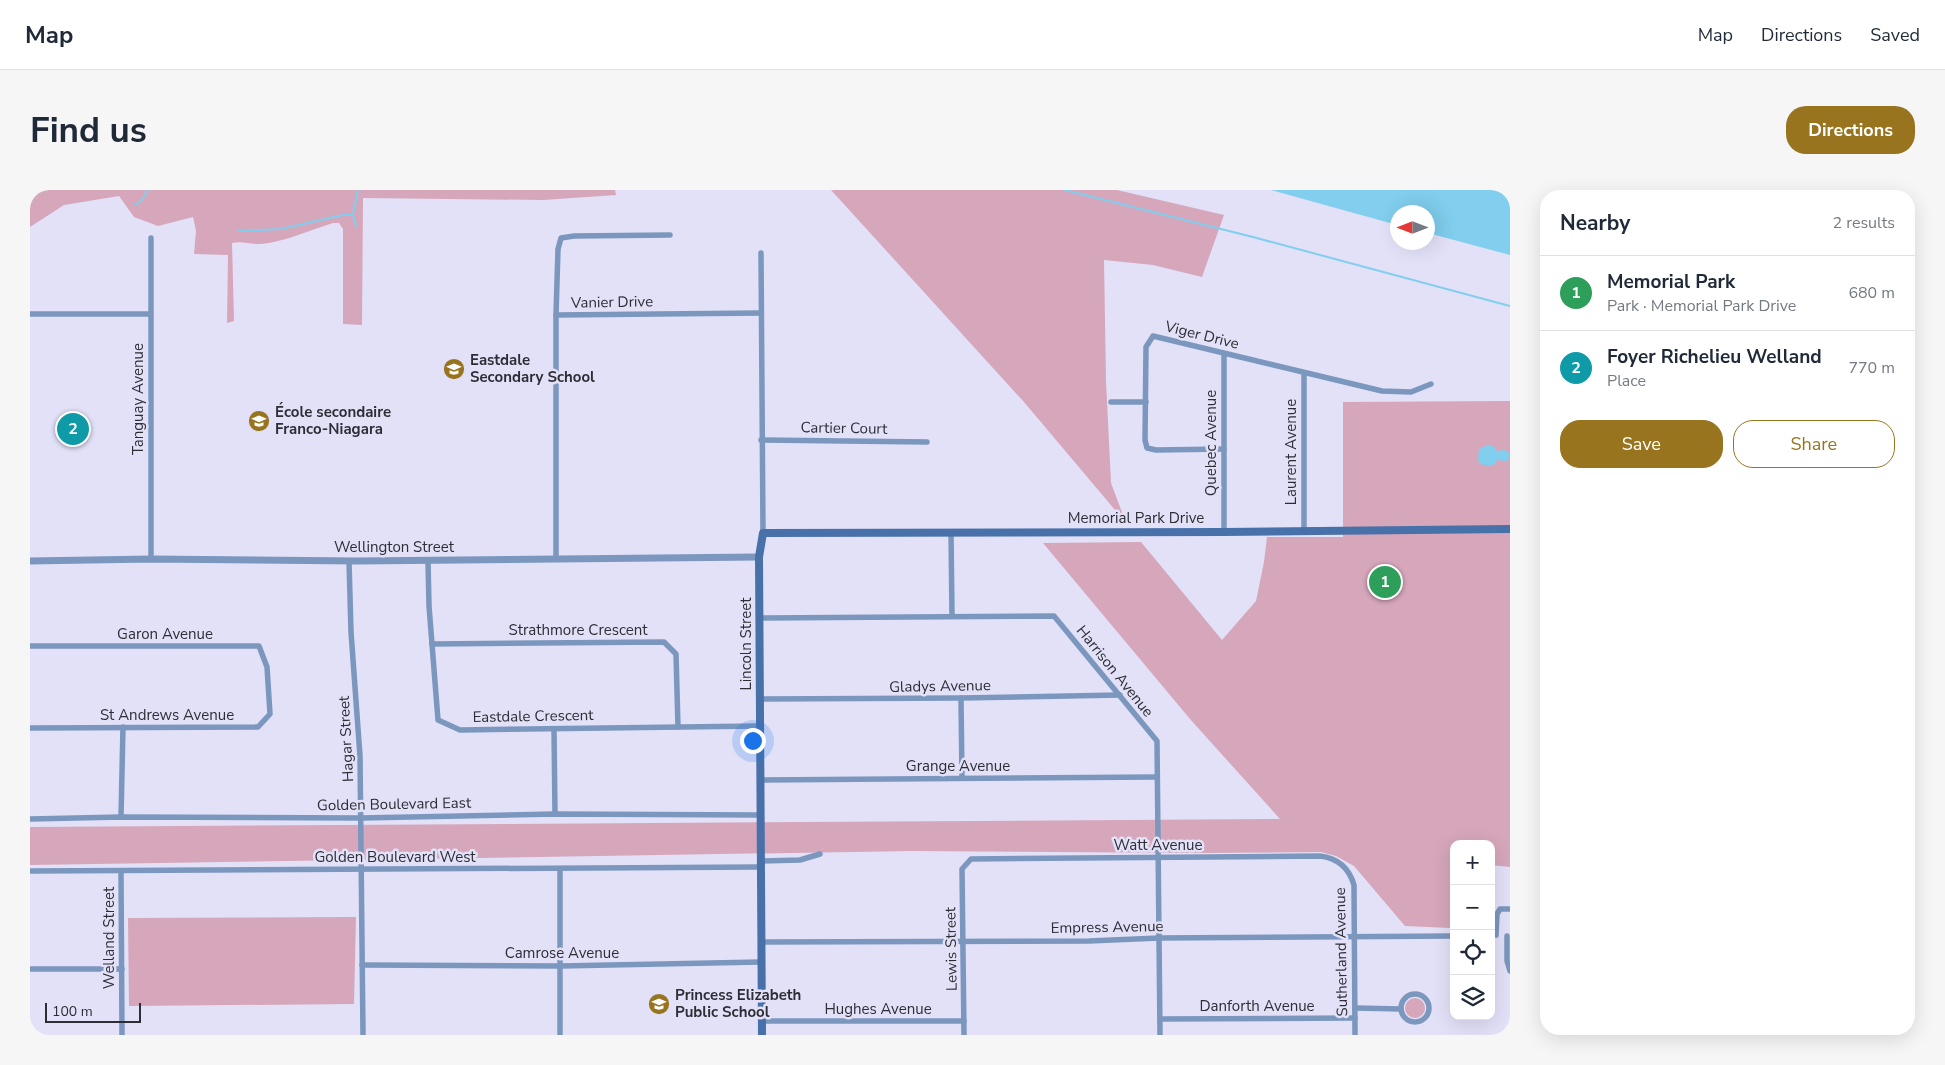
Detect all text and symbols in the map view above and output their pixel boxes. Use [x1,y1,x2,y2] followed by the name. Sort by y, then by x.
[25,19,73,51] text: Map
[1698,23,1733,47] text: Map
[1761,23,1842,47] text: Directions
[1870,23,1920,47] text: Saved
[1786,106,1915,154] button: Directions
[30,107,147,154] text: Find us
[1390,205,1435,250] north arrow
[1560,209,1630,237] text: Nearby
[1833,212,1895,234] text: 2 results
[1607,269,1735,295] text: Memorial Park
[1571,282,1581,304] text: 1
[1848,282,1895,304] text: 680 m
[570,291,653,313] street label: Vanier Drive
[1607,295,1796,317] text: Park · Memorial Park Drive
[1162,316,1241,354] street label: Viger Drive
[128,343,148,455] street label: Tanguay Avenue
[1607,344,1822,370] text: Foyer Richelieu Welland
[470,350,595,387] place label: Eastdale Secondary School
[442,357,466,381] school or university icon: Eastdale Secondary School
[1571,357,1581,379] text: 2
[1848,357,1895,379] text: 770 m
[1607,370,1646,392] text: Place
[1201,390,1221,496] street label: Quebec Avenue
[1281,399,1301,505] street label: Laurent Avenue
[275,402,391,439] place label: École secondaire Franco-Niagara
[247,409,271,433] school or university icon: École secondaire Franco-Niagara
[57,410,89,448] pin: 2
[800,417,888,439] street label: Cartier Court
[1560,420,1723,468] button: Save
[1733,420,1895,468] button: Share
[1068,508,1204,528] street label: Memorial Park Drive
[334,537,455,557] street label: Wellington Street
[1369,563,1401,601] pin: 1
[736,597,756,691] street label: Lincoln Street
[509,620,648,640] street label: Strathmore Crescent
[1072,621,1158,721] street label: Harrison Avenue
[117,624,213,644] street label: Garon Avenue
[889,675,991,697] street label: Gladys Avenue
[334,695,358,783] street label: Hagar Street
[100,705,234,725] street label: St Andrews Avenue
[472,705,594,727] street label: Eastdale Crescent
[740,728,766,754] your location
[906,756,1010,776] street label: Grange Avenue
[317,793,472,815] street label: Golden Boulevard East
[1114,835,1202,855] street label: Watt Avenue
[1450,840,1495,1020] map controls
[1450,840,1495,885] button: +
[314,847,476,867] street label: Golden Boulevard West
[1450,885,1495,930] button: −
[99,886,119,989] street label: Welland Street
[1330,887,1352,1017] street label: Sutherland Avenue
[940,906,962,991] street label: Lewis Street
[1050,916,1164,938] street label: Empress Avenue
[1450,930,1495,975] button: locate
[505,943,619,963] street label: Camrose Avenue
[1450,975,1495,1020] button: layers
[675,985,801,1022] place label: Princess Elizabeth Public School
[647,992,671,1016] school or university icon: Princess Elizabeth Public School
[1199,996,1315,1016] street label: Danforth Avenue
[824,999,932,1019] street label: Hughes Avenue
[45,1000,141,1023] scale bar
[52,1002,93,1021] text: 100 m

